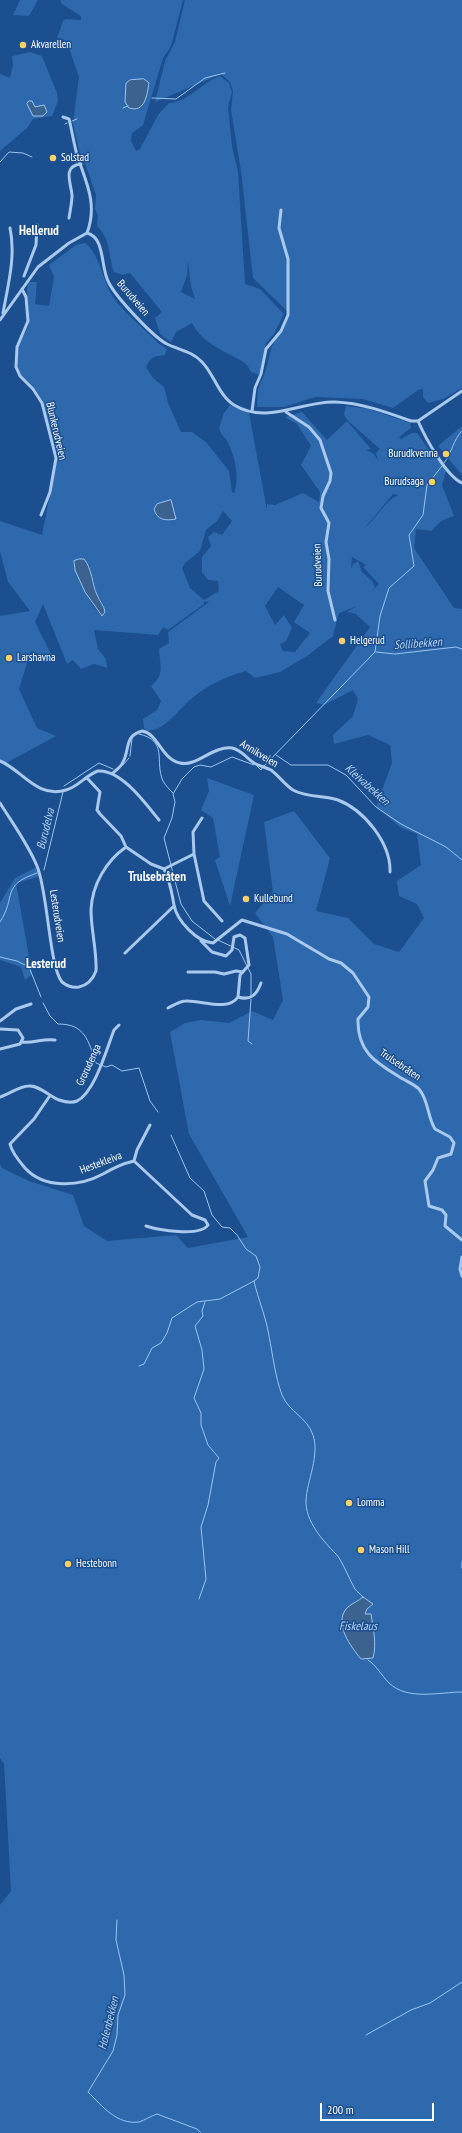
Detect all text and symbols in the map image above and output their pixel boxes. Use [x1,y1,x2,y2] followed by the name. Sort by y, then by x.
[31,38,71,52] place label: Akvarellen
[18,40,28,50] marker: Akvarellen
[61,151,89,165] place label: Solstad
[48,153,58,163] marker: Solstad
[19,223,59,239] district label: Hellerud
[114,277,152,319] street label: Burudveien
[43,401,69,461] street label: Blunkerudveien
[388,447,438,461] place label: Burudkvenna
[441,449,451,459] marker: Burudkvenna
[384,475,424,489] place label: Burudsaga
[427,477,437,487] marker: Burudsaga
[311,543,325,587] street label: Burudveien
[350,634,385,648] place label: Helgerud
[394,635,442,653] water label: Sollibekken
[337,636,347,646] marker: Helgerud
[17,651,55,665] place label: Larshavna
[4,653,14,663] marker: Larshavna
[238,738,280,770] street label: Annikveien
[342,761,392,809] water label: Kleivabekken
[34,807,58,851] water label: Burudelva
[128,869,186,885] district label: Trulsebråten
[46,889,68,943] street label: Lesterudveien
[254,892,293,906] place label: Kullebund
[241,894,251,904] marker: Kullebund
[26,956,66,972] district label: Lesterud
[74,1042,104,1088] street label: Grorudenga
[377,1046,423,1084] street label: Trulsebråten
[78,1149,124,1177] street label: Hestekleiva
[357,1496,385,1510] place label: Lomma
[344,1498,354,1508] marker: Lomma
[369,1543,409,1557] place label: Mason Hill
[356,1545,366,1555] marker: Mason Hill
[76,1557,117,1571] place label: Hestebonn
[63,1559,73,1569] marker: Hestebonn
[339,1620,377,1634] water label: Fiskelaus
[95,1995,123,2051] water label: Holenbekken
[322,2095,436,2121] scale bar
[327,2102,354,2117] text: 200 m

